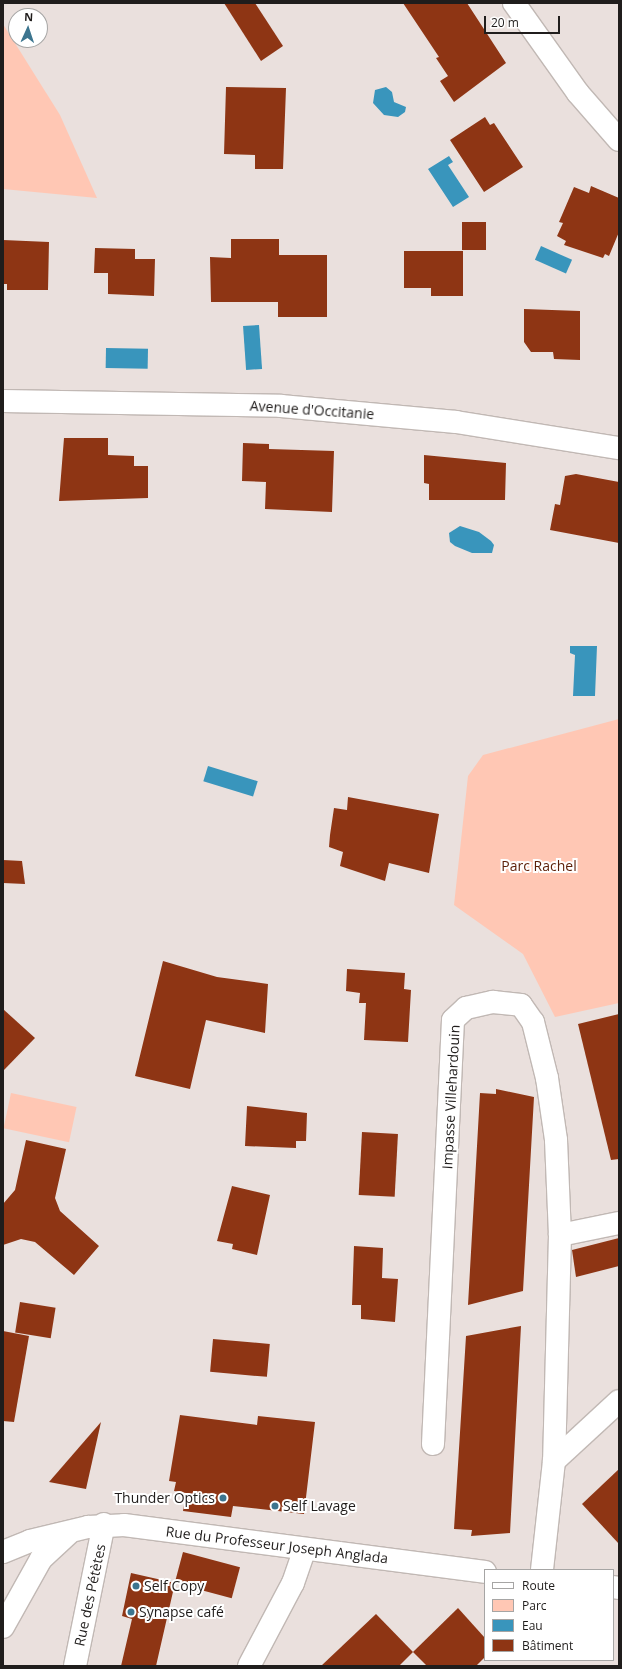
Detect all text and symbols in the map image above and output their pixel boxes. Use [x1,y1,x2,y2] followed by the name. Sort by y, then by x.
[8,8,48,48] north arrow
[486,8,562,34] scale bar
[24,9,33,24] text: N
[491,14,519,31] text: 20 m
[249,397,375,423] street label: Avenue d'Occitanie
[501,858,577,874] park label: Parc Rachel
[439,1024,463,1170] street label: Impasse Villehardouin
[114,1490,215,1506] place label: Thunder Optics
[218,1493,228,1503] marker: Thunder Optics
[283,1498,356,1514] place label: Self Lavage
[270,1501,280,1511] marker: Self Lavage
[165,1523,389,1567] street label: Rue du Professeur Joseph Anglada
[71,1542,109,1648] street label: Rue des Pétètes
[484,1569,614,1661] legend
[522,1577,555,1594] text: Route
[144,1578,204,1594] place label: Self Copy
[131,1581,141,1591] marker: Self Copy
[522,1597,547,1614] text: Parc
[139,1604,224,1620] place label: Synapse café
[126,1607,136,1617] marker: Synapse café
[522,1617,543,1634] text: Eau
[522,1637,573,1654] text: Bâtiment

